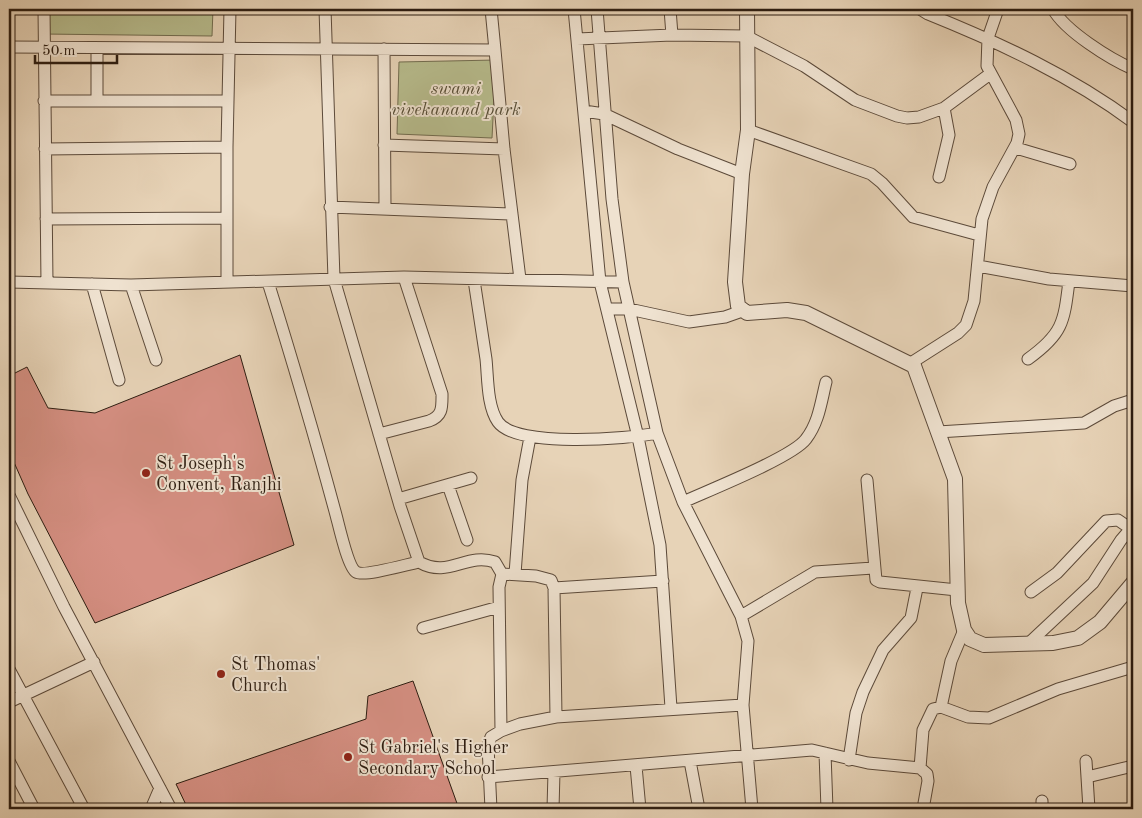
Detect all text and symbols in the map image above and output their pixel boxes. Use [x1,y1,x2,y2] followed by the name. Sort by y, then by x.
[35,32,118,64] scale bar
[42,44,76,59] text: 50 m
[391,80,521,119] park label: swami vivekanand park
[156,455,282,494] place label: St Joseph's Convent, Ranjhi
[140,467,152,479] marker: St Joseph's Convent, Ranjhi
[231,656,320,695] place label: St Thomas' Church
[215,668,227,680] marker: St Thomas' Church
[358,739,509,778] place label: St Gabriel's Higher Secondary School
[342,751,354,763] marker: St Gabriel's Higher Secondary School

